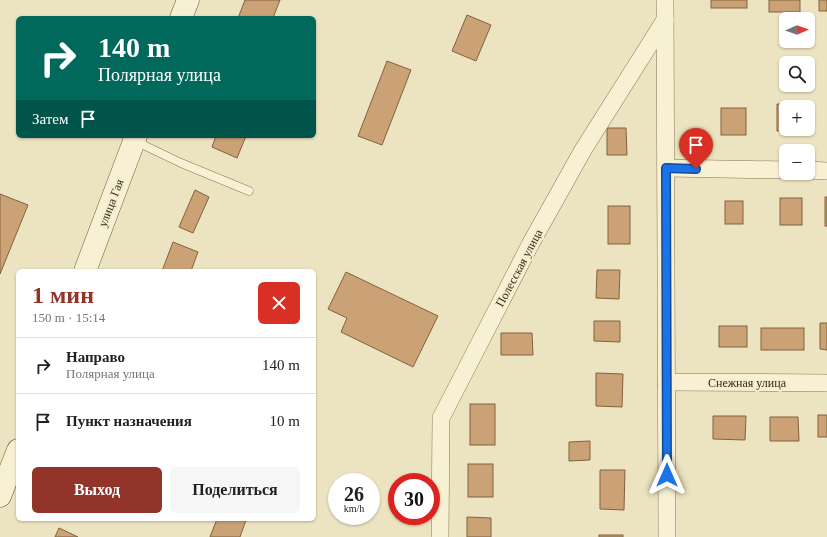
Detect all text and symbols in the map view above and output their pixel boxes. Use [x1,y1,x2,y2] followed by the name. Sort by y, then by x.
[779,12,815,48] north arrow
[779,12,815,180] map controls
[32,32,84,84] icon: right
[98,32,170,63] text: 140 m
[779,56,815,92] button: search
[98,65,221,85] text: Полярная улица
[779,100,815,136] button: +
[77,108,99,130] icon: arrive
[32,111,69,127] text: Затем
[679,128,713,169] pin
[685,134,707,156] icon: arrive
[779,144,815,180] button: −
[95,177,127,229] street label: улица Гая
[493,226,546,309] street label: Полесская улица
[32,282,94,308] text: 1 мин
[258,282,300,324] button: close
[32,310,105,325] text: 150 m · 15:14
[66,349,125,365] text: Направо
[32,355,54,377] icon: right
[262,357,300,373] text: 140 m
[66,366,155,381] text: Полярная улица
[708,376,787,390] street label: Снежная улица
[32,411,54,433] icon: arrive
[66,413,192,429] text: Пункт назначения
[270,413,300,429] text: 10 m
[646,454,688,496] position arrow
[32,467,162,513] button: Выход
[170,467,300,513] button: Поделиться
[388,473,440,525] speed limit sign: 30
[344,483,364,505] text: 26
[344,503,364,514] text: km/h

